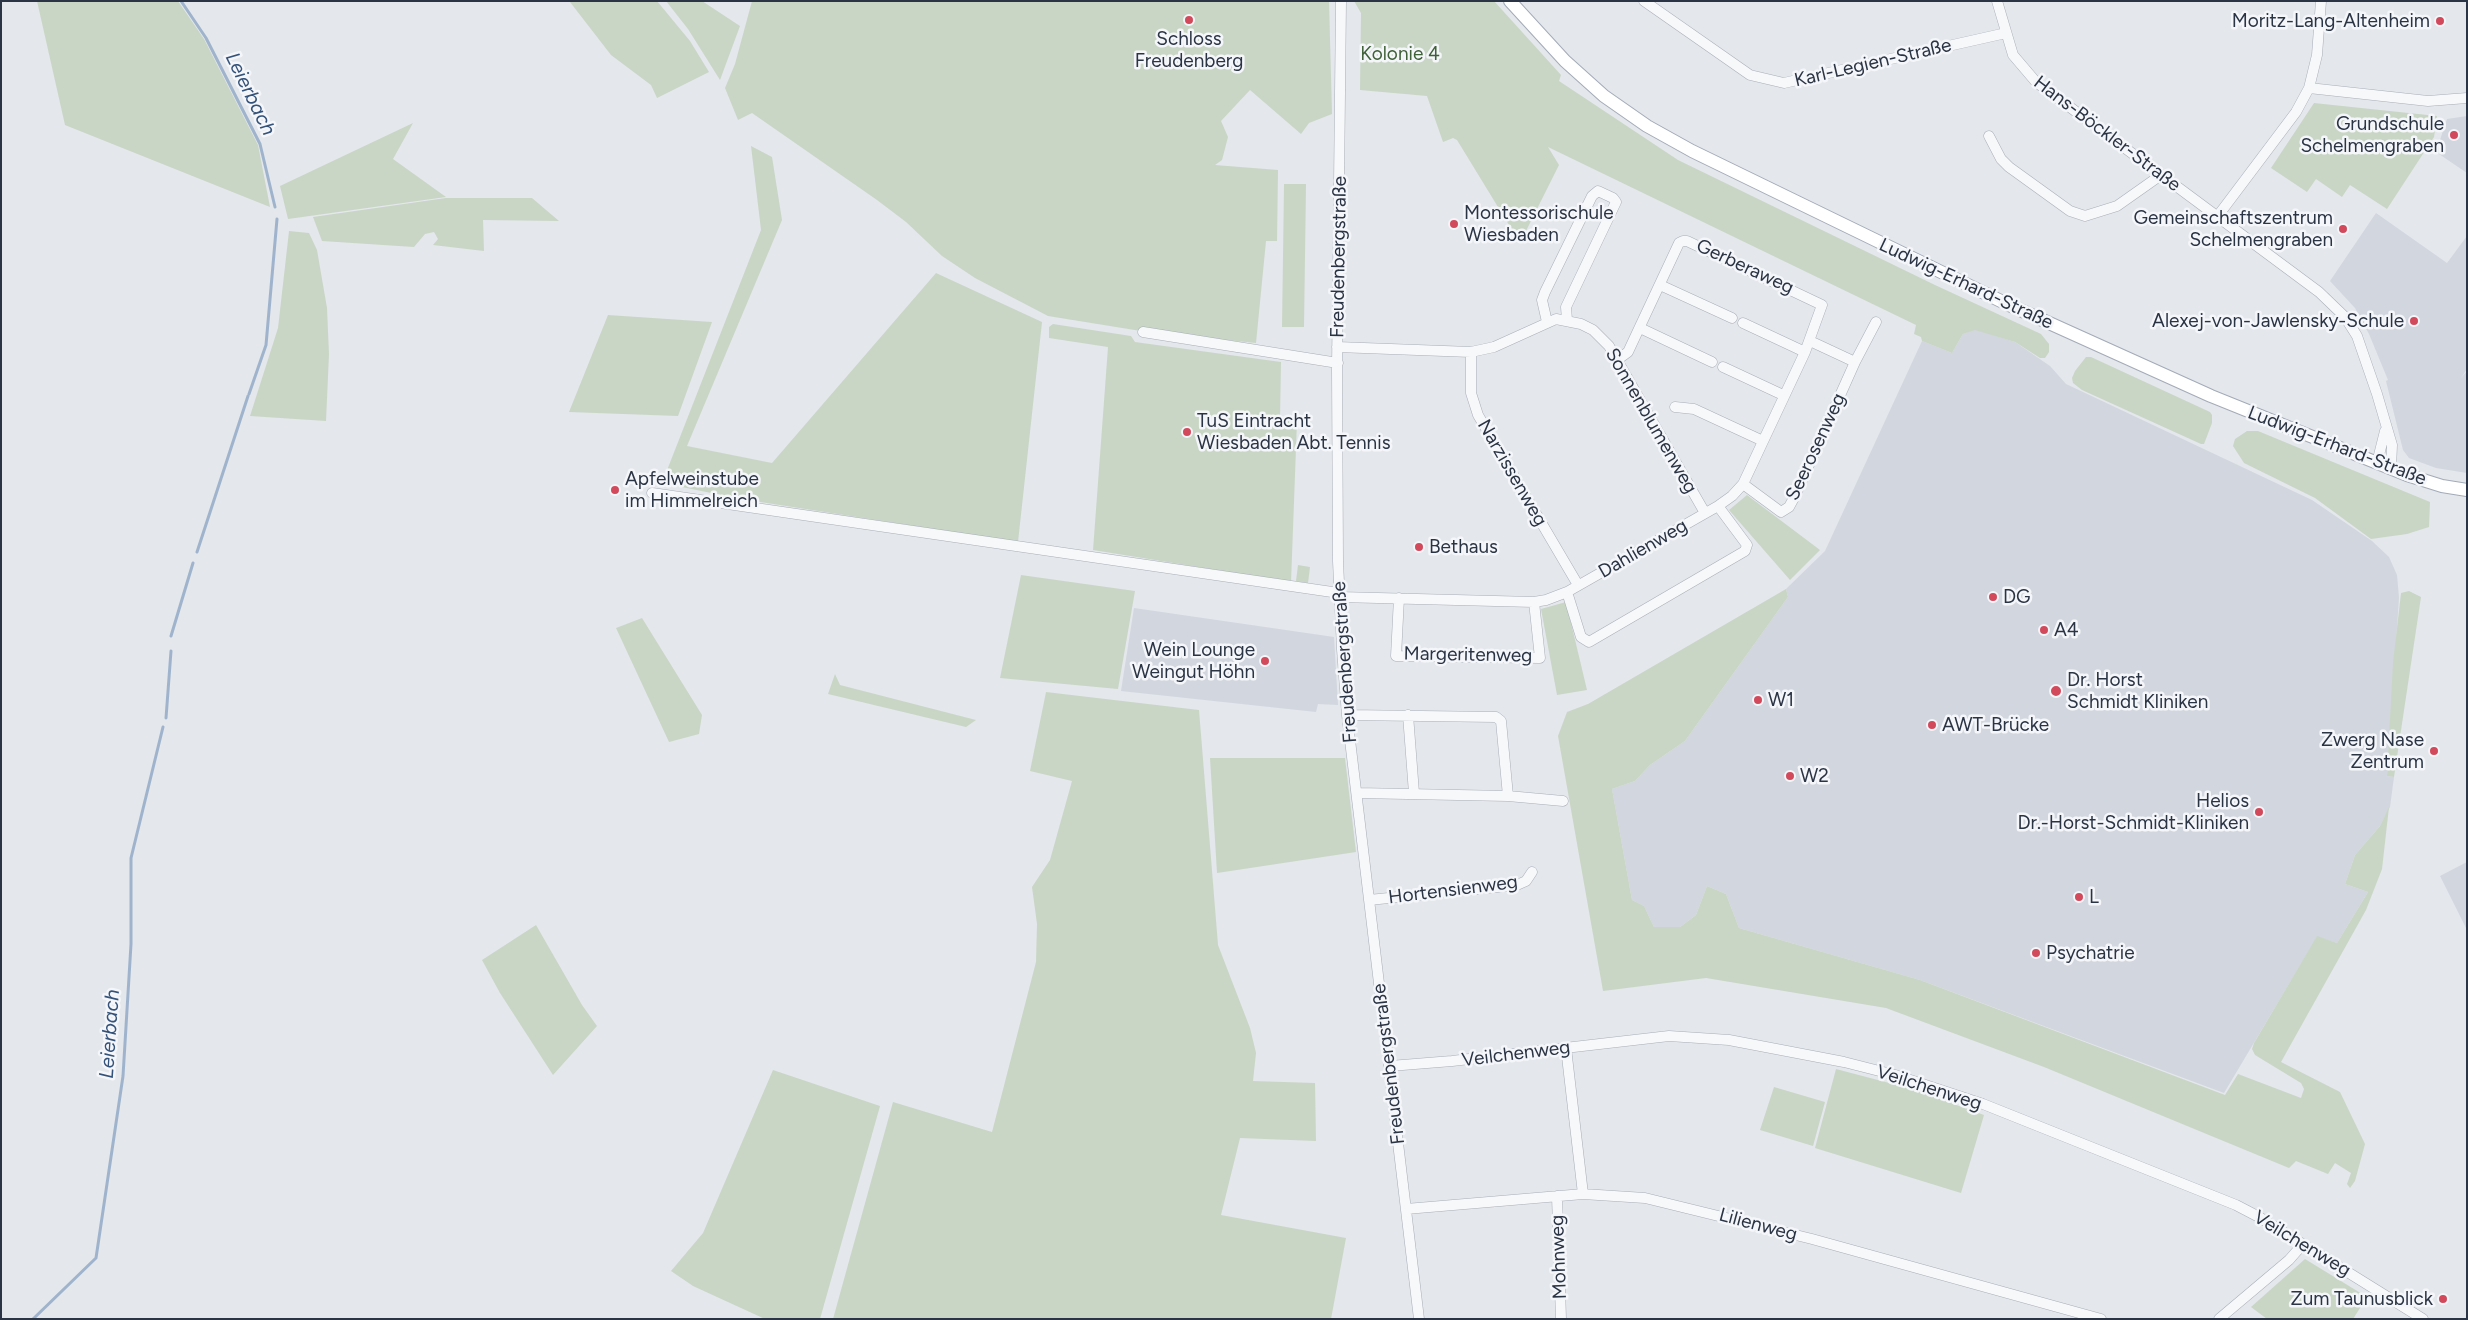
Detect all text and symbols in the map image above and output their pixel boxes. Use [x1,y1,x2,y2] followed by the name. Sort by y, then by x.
[2232,10,2430,32] place label: Moritz-Lang-Altenheim
[1183,14,1195,26] marker: Schloss Freudenberg
[2434,15,2446,27] marker: Moritz-Lang-Altenheim
[1135,28,1243,72] place label: Schloss Freudenberg
[1792,34,1954,92] street label: Karl-Legien-Straße
[1360,43,1440,65] park label: Kolonie 4
[220,49,280,139] water label: Leierbach
[2029,71,2185,197] street label: Hans-Böckler-Straße
[2300,113,2444,157] place label: Grundschule Schelmengraben
[2448,129,2460,141] marker: Grundschule Schelmengraben
[1326,176,1352,338] street label: Freudenbergstraße
[1464,202,1614,246] place label: Montessorischule Wiesbaden
[2133,207,2333,251] place label: Gemeinschaftszentrum Schelmengraben
[1448,218,1460,230] marker: Montessorischule Wiesbaden
[2337,223,2349,235] marker: Gemeinschaftszentrum Schelmengraben
[1693,234,1797,300] street label: Gerberaweg
[1875,234,2057,334] street label: Ludwig-Erhard-Straße
[2152,310,2404,332] place label: Alexej-von-Jawlensky-Schule
[2408,315,2420,327] marker: Alexej-von-Jawlensky-Schule
[1600,344,1702,498] street label: Sonnenblumenweg
[1781,390,1851,504] street label: Seerosenweg
[2244,401,2430,491] street label: Ludwig-Erhard-Straße
[1197,410,1390,454] place label: TuS Eintracht Wiesbaden Abt. Tennis
[1472,416,1552,530] street label: Narzissenweg
[1181,426,1193,438] marker: TuS Eintracht Wiesbaden Abt. Tennis
[625,468,759,512] place label: Apfelweinstube im Himmelreich
[609,484,621,496] marker: Apfelweinstube im Himmelreich
[1594,514,1692,584] street label: Dahlienweg
[1429,536,1498,558] place label: Bethaus
[1413,541,1425,553] marker: Bethaus
[1328,580,1362,744] street label: Freudenbergstraße
[2003,586,2031,608] place label: DG
[1987,591,1999,603] marker: DG
[2054,619,2079,641] place label: A4
[2038,624,2050,636] marker: A4
[1132,639,1255,683] place label: Wein Lounge Weingut Höhn
[1403,642,1533,668] street label: Margeritenweg
[1259,655,1271,667] marker: Wein Lounge Weingut Höhn
[2067,669,2208,713] place label: Dr. Horst Schmidt Kliniken
[2049,684,2063,698] marker: Dr. Horst Schmidt Kliniken
[1768,689,1794,711] place label: W1
[1752,694,1764,706] marker: W1
[1942,714,2049,736] place label: AWT-Brücke
[1926,719,1938,731] marker: AWT-Brücke
[2321,729,2424,773] place label: Zwerg Nase Zentrum
[2428,745,2440,757] marker: Zwerg Nase Zentrum
[1800,765,1829,787] place label: W2
[1784,770,1796,782] marker: W2
[2017,790,2249,834] place label: Helios Dr.-Horst-Schmidt-Kliniken
[2253,806,2265,818] marker: Helios Dr.-Horst-Schmidt-Kliniken
[1387,871,1519,909] street label: Hortensienweg
[2089,886,2099,908] place label: L
[2073,891,2085,903] marker: L
[2046,942,2135,964] place label: Psychatrie
[2030,947,2042,959] marker: Psychatrie
[1368,982,1410,1146] street label: Freudenbergstraße
[95,989,125,1079] water label: Leierbach
[1460,1036,1572,1072] street label: Veilchenweg
[1874,1060,1984,1116] street label: Veilchenweg
[1716,1204,1800,1246] street label: Lilienweg
[2249,1206,2355,1282] street label: Veilchenweg
[1546,1214,1572,1300] street label: Mohnweg
[2290,1288,2433,1310] place label: Zum Taunusblick
[2437,1293,2449,1305] marker: Zum Taunusblick

